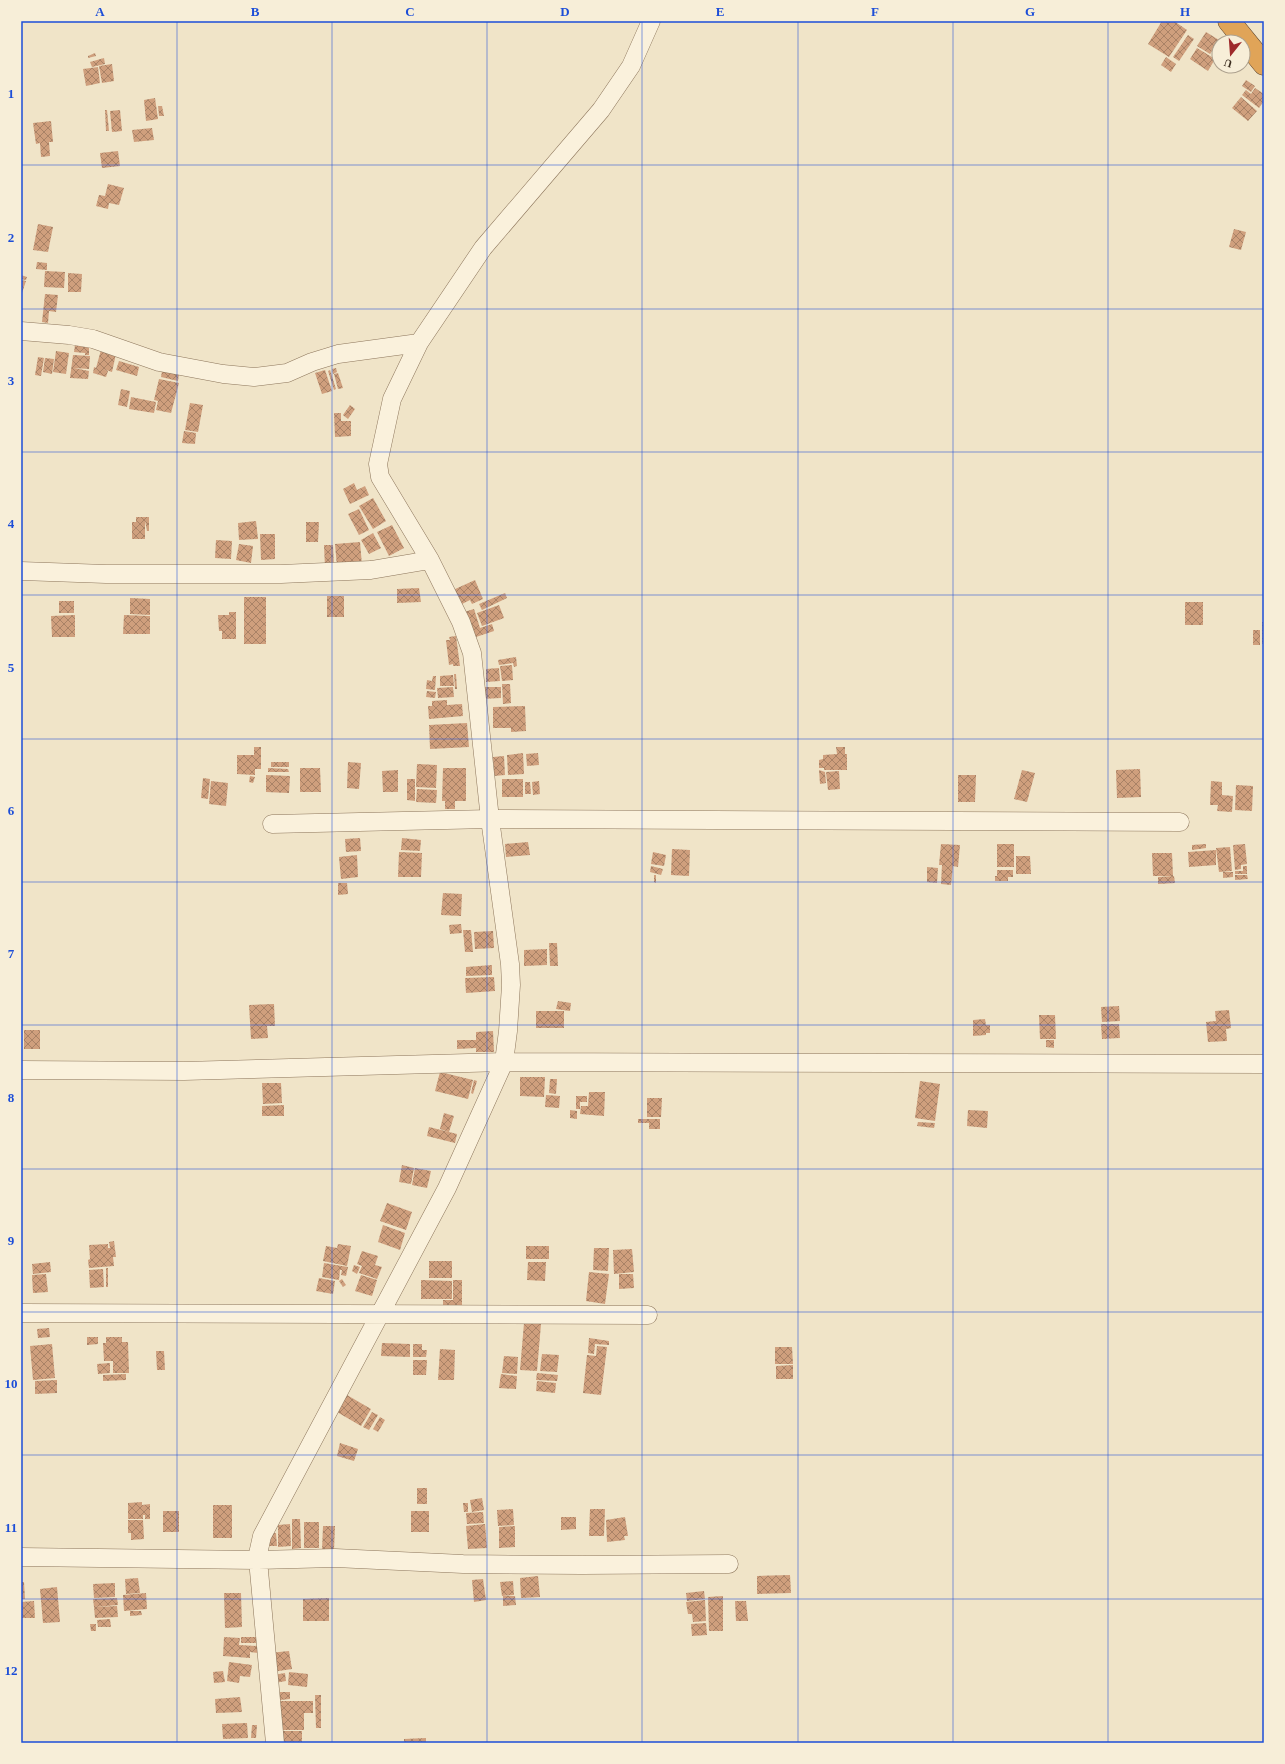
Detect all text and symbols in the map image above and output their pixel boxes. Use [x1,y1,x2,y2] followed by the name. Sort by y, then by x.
[95,4,105,19] text: A
[251,4,260,19] text: B
[405,4,415,19] text: C
[560,4,570,19] text: D
[716,4,724,19] text: E
[871,4,879,19] text: F
[1025,4,1035,19] text: G
[1180,4,1190,19] text: H
[1211,34,1251,74] north arrow
[1222,57,1234,70] text: U
[8,86,14,101] text: 1
[8,230,14,245] text: 2
[8,373,15,388] text: 3
[8,516,15,531] text: 4
[8,660,15,675] text: 5
[8,803,15,818] text: 6
[8,946,15,961] text: 7
[8,1090,15,1105] text: 8
[8,1233,15,1248] text: 9
[5,1376,18,1391] text: 10
[5,1520,17,1535] text: 11
[5,1663,18,1678] text: 12

